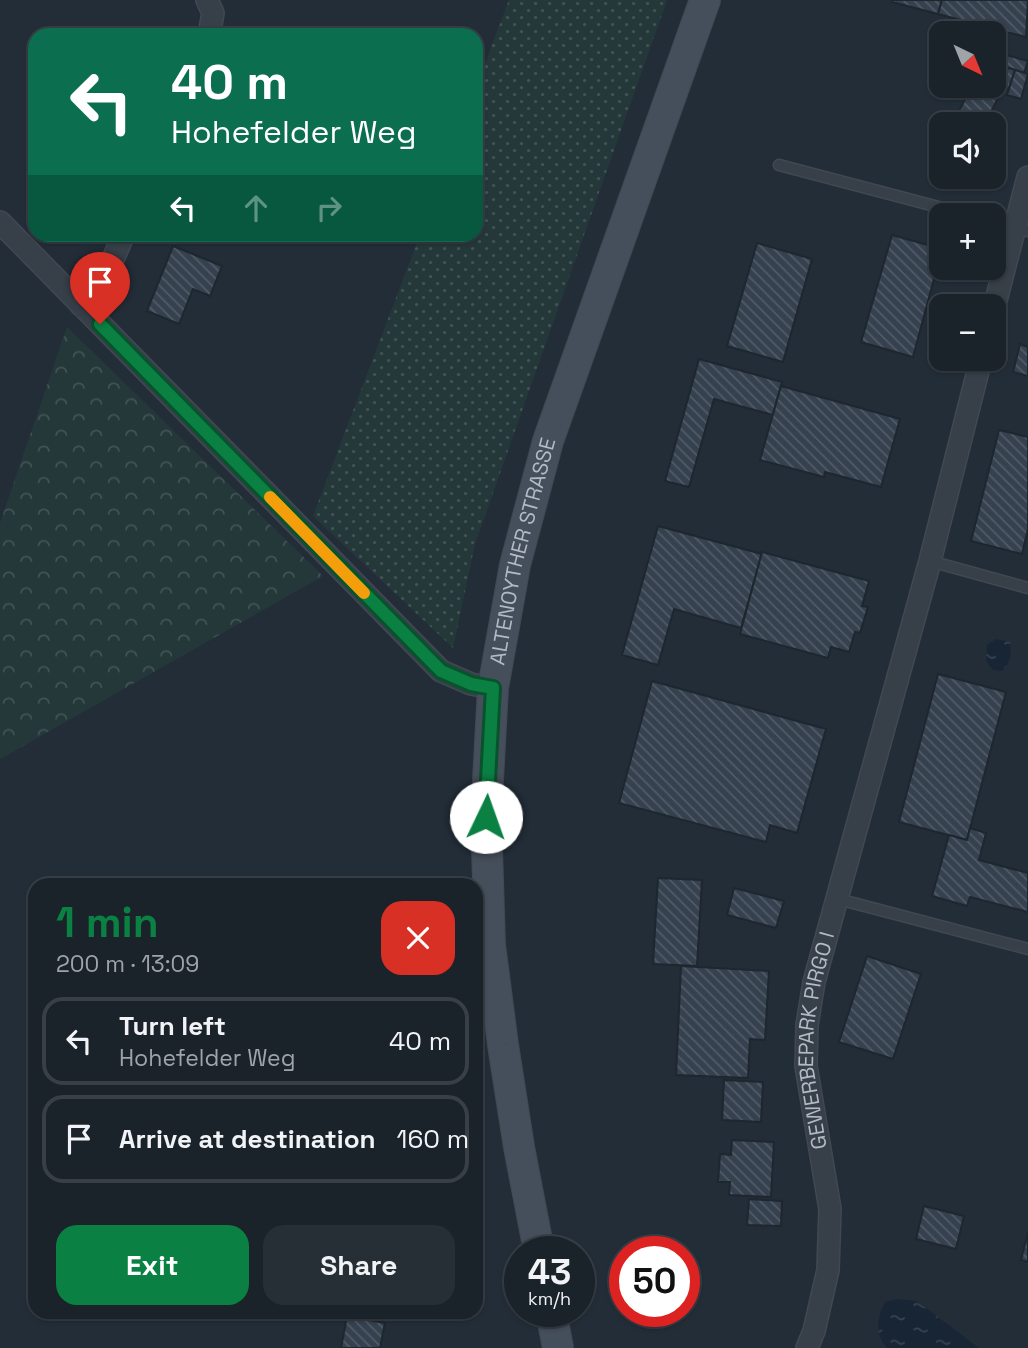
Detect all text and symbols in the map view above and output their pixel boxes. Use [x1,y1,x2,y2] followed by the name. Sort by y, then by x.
[929,21,1006,98] north arrow
[929,21,1006,371] map controls
[171,51,288,113] text: 40 m
[56,56,147,147] icon: left
[171,112,417,152] text: Hohefelder Weg
[929,112,1006,189] button: sound
[164,189,202,227] icon: left
[237,189,275,227] icon: ahead
[310,189,348,227] icon: right
[929,203,1006,280] button: +
[70,252,130,324] pin
[81,263,119,301] icon: arrive
[929,294,1006,371] button: −
[483,435,561,667] street label: ALTENOYTHER STRASSE
[449,780,523,854] position arrow
[56,896,159,949] text: 1 min
[381,901,455,975] button: close
[792,928,840,1151] street label: GEWERBEPARK PIRGO I
[56,949,199,979] text: 200 m · 13:09
[119,1009,226,1043] text: Turn left
[60,1022,98,1060] icon: left
[389,1024,451,1058] text: 40 m
[119,1043,295,1073] text: Hohefelder Weg
[60,1120,98,1158] icon: arrive
[119,1122,376,1156] text: Arrive at destination
[397,1122,469,1156] text: 160 m
[56,1225,249,1305] button: Exit
[263,1225,455,1305] button: Share
[609,1236,700,1327] speed limit sign: 50
[528,1250,571,1294] text: 43
[528,1287,571,1310] text: km/h

